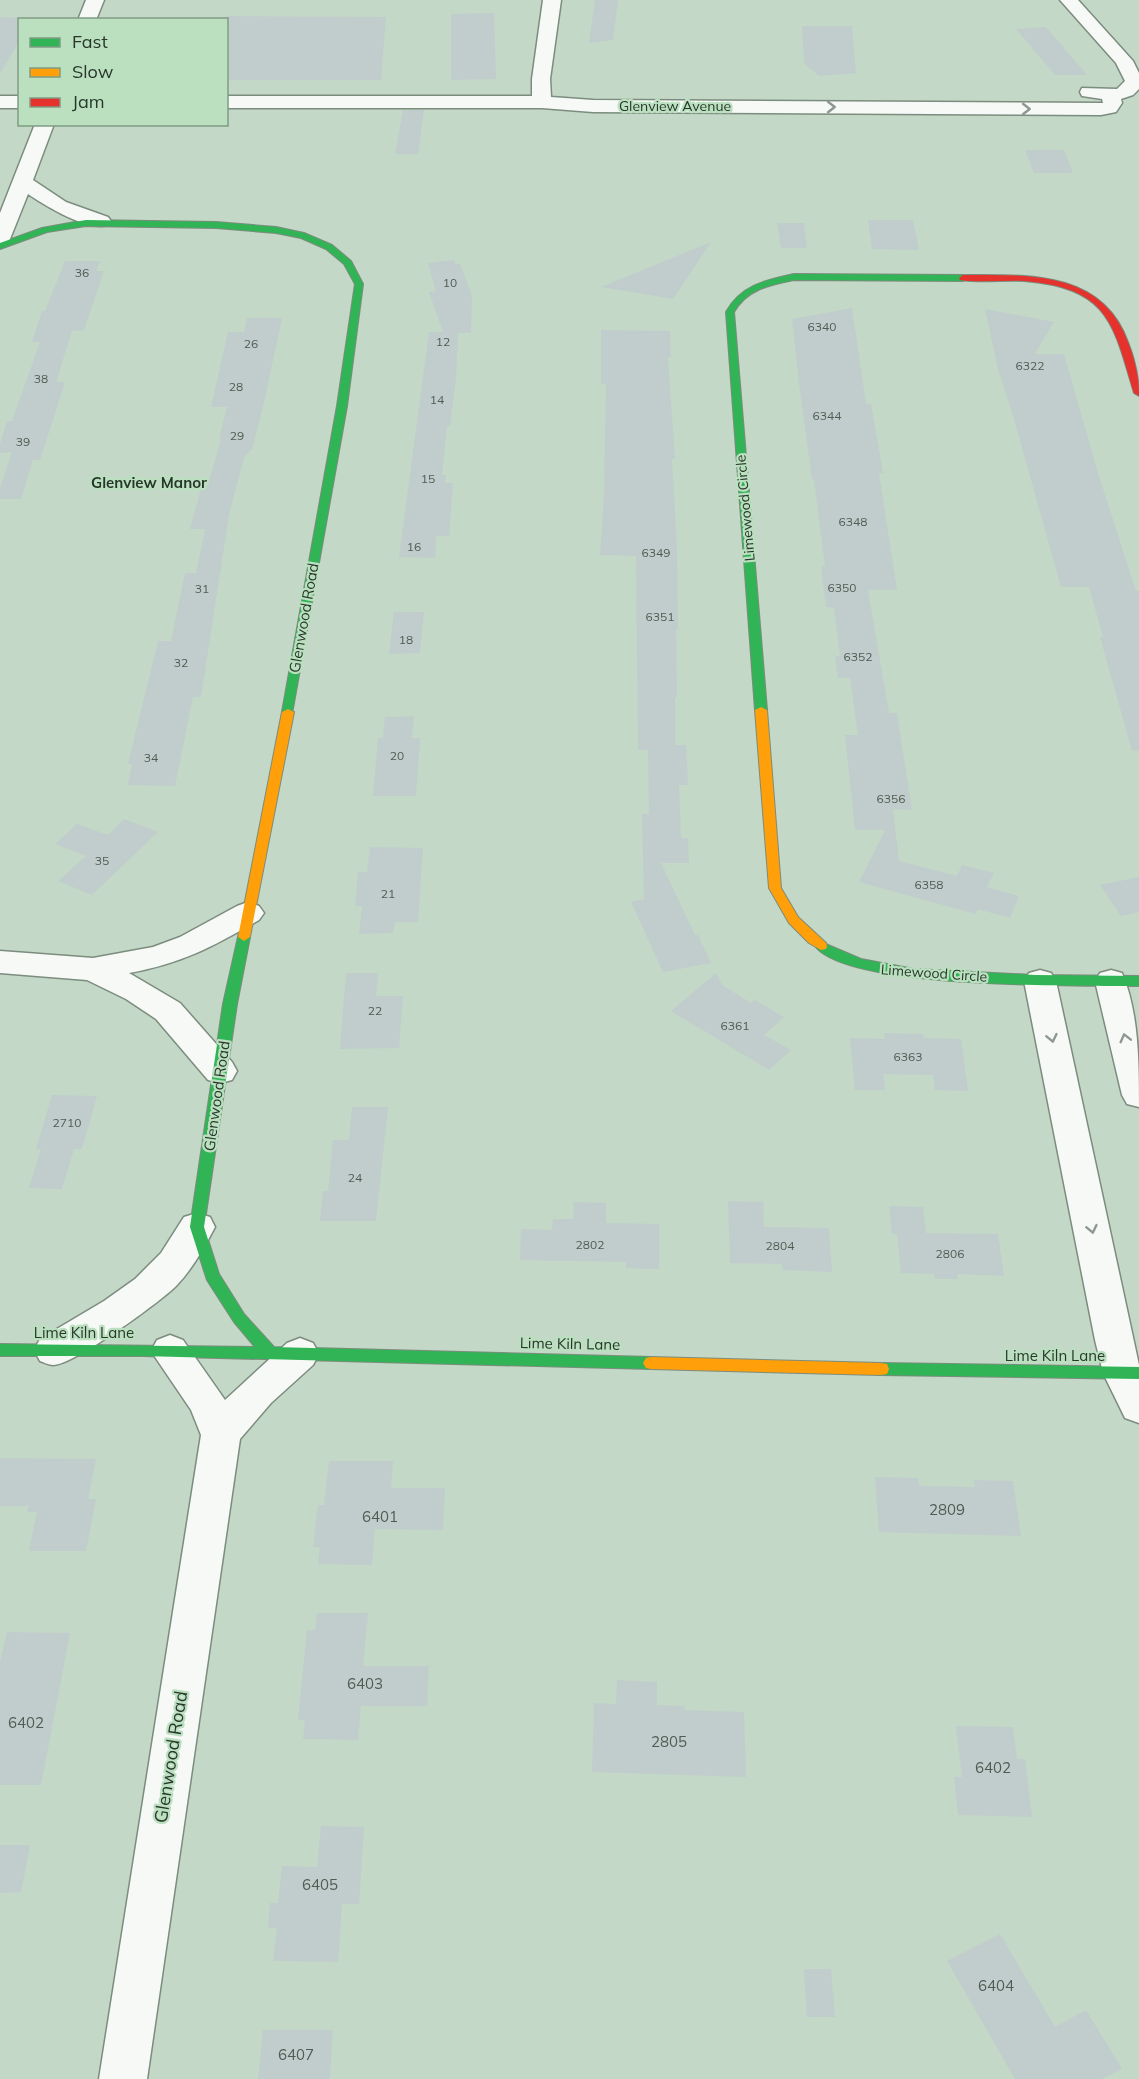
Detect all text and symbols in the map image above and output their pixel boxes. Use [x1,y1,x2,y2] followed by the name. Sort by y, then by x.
[18,18,228,126] legend
[72,30,108,53] text: Fast
[72,60,114,83] text: Slow
[72,90,105,113] text: Jam
[619,97,731,115] street label: Glenview Avenue
[827,101,836,113] one-way arrow
[1022,103,1031,115] one-way arrow
[75,265,89,280] house number: 36
[443,275,457,290] house number: 10
[808,319,836,334] house number: 6340
[436,334,450,349] house number: 12
[244,336,258,351] house number: 26
[1016,358,1044,373] house number: 6322
[34,371,48,386] house number: 38
[229,379,243,394] house number: 28
[430,392,444,407] house number: 14
[813,408,841,423] house number: 6344
[230,428,244,443] house number: 29
[16,434,30,449] house number: 39
[731,454,759,562] street label: Limewood Circle
[421,471,435,486] house number: 15
[91,473,207,492] district label: Glenview Manor
[839,514,867,529] house number: 6348
[407,539,421,554] house number: 16
[642,545,670,560] house number: 6349
[285,562,323,674] street label: Glenwood Road
[828,580,856,595] house number: 6350
[195,581,209,596] house number: 31
[646,609,674,624] house number: 6351
[399,632,413,647] house number: 18
[844,649,872,664] house number: 6352
[174,655,188,670] house number: 32
[390,748,404,763] house number: 20
[144,750,158,765] house number: 34
[877,791,905,806] house number: 6356
[95,853,109,868] house number: 35
[915,877,943,892] house number: 6358
[381,886,395,901] house number: 21
[880,960,988,986] street label: Limewood Circle
[368,1003,382,1018] house number: 22
[721,1018,749,1033] house number: 6361
[1045,1033,1058,1043] one-way arrow
[1120,1033,1133,1043] one-way arrow
[199,1040,234,1152] street label: Glenwood Road
[894,1049,922,1064] house number: 6363
[53,1115,81,1130] house number: 2710
[348,1170,362,1185] house number: 24
[1085,1224,1098,1234] one-way arrow
[576,1237,604,1252] house number: 2802
[766,1238,794,1253] house number: 2804
[936,1246,964,1261] house number: 2806
[34,1323,134,1342] street label: Lime Kiln Lane
[520,1333,620,1354] street label: Lime Kiln Lane
[1005,1346,1105,1365] street label: Lime Kiln Lane
[929,1500,965,1519] house number: 2809
[362,1507,398,1526] house number: 6401
[347,1674,383,1693] house number: 6403
[149,1689,192,1825] street label: Glenwood Road
[8,1713,44,1732] house number: 6402
[651,1732,687,1751] house number: 2805
[975,1758,1011,1777] house number: 6402
[302,1875,338,1894] house number: 6405
[978,1976,1014,1995] house number: 6404
[278,2045,314,2064] house number: 6407

